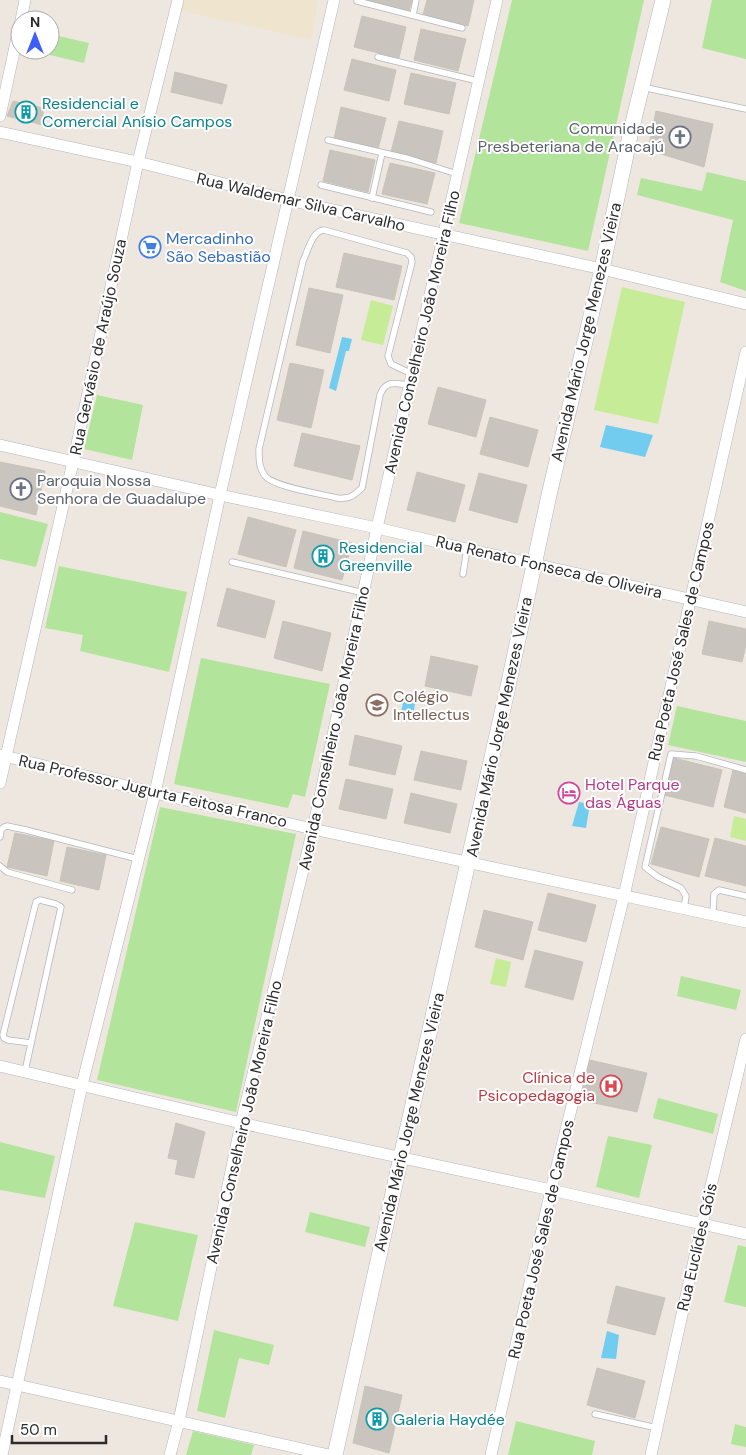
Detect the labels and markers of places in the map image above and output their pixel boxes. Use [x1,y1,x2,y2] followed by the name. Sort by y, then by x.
[42,93,232,132] place label: Residencial e Comercial Anísio Campos
[14,100,38,124] building icon: Residencial e Comercial Anísio Campos
[478,118,664,157] place label: Comunidade Presbeteriana de Aracajú
[668,125,692,149] church icon: Comunidade Presbeteriana de Aracajú
[166,228,271,267] place label: Mercadinho São Sebastião
[138,235,162,259] supermarket icon: Mercadinho São Sebastião
[37,470,206,509] place label: Paroquia Nossa Senhora de Guadalupe
[9,477,33,501] church icon: Paroquia Nossa Senhora de Guadalupe
[339,537,423,576] place label: Residencial Greenville
[311,544,335,568] building icon: Residencial Greenville
[393,686,470,725] place label: Colégio Intellectus
[365,693,389,717] school or university icon: Colégio Intellectus
[585,774,680,813] place label: Hotel Parque das Águas
[557,781,581,805] hotel icon: Hotel Parque das Águas
[478,1067,595,1106] place label: Clínica de Psicopedagogia
[599,1074,623,1098] hospital icon: Clínica de Psicopedagogia
[365,1407,389,1431] building icon: Galeria Haydée
[393,1409,505,1430] place label: Galeria Haydée

